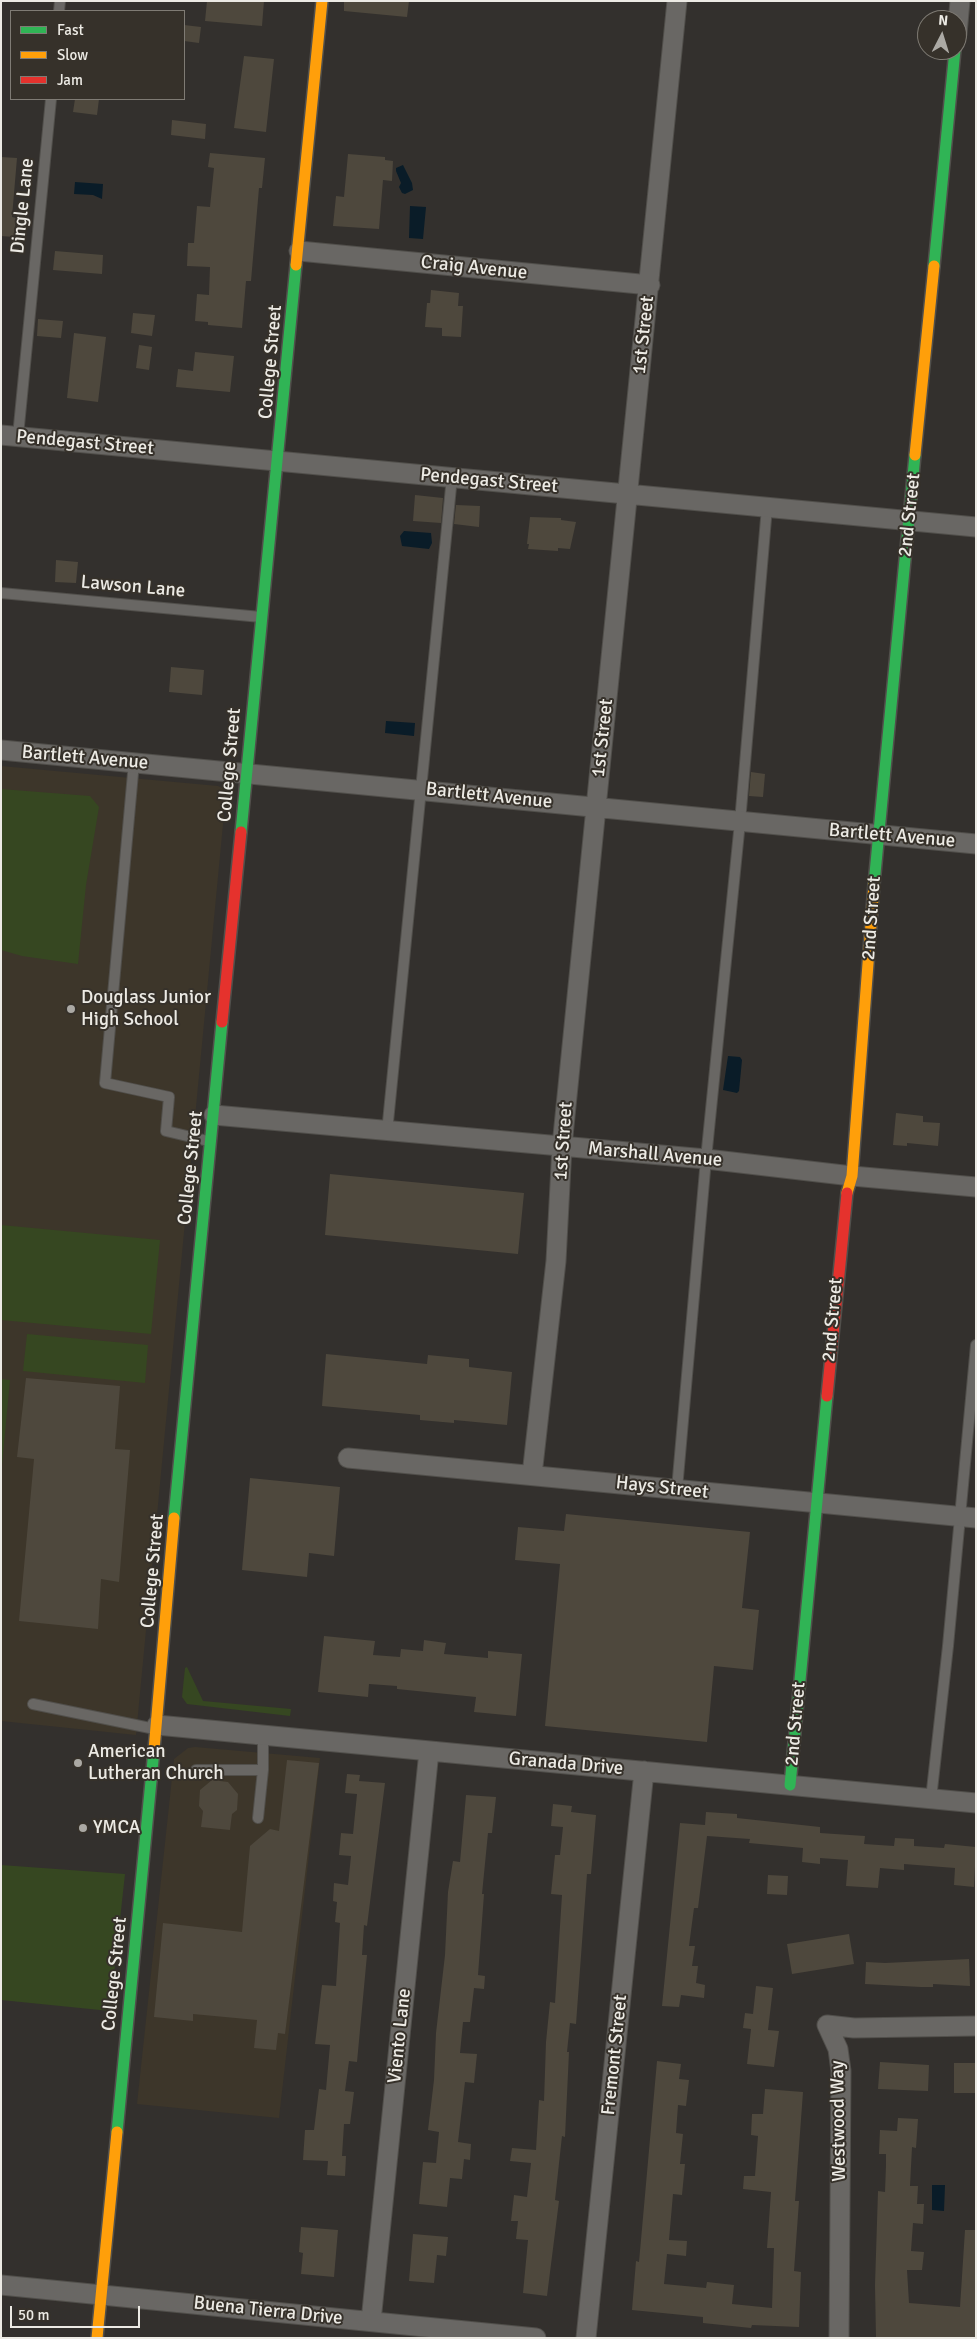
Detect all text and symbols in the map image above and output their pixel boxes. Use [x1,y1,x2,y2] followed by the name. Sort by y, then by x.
[10,10,185,100] legend
[917,10,967,60] north arrow
[938,12,949,29] text: N
[57,21,84,39] text: Fast
[57,46,88,64] text: Slow
[57,71,83,89] text: Jam
[7,157,39,255] street label: Dingle Lane
[420,251,528,285] street label: Craig Avenue
[629,295,659,375] street label: 1st Street
[255,304,287,420] street label: College Street
[15,426,155,460] street label: Pendegast Street
[419,464,559,498] street label: Pendegast Street
[894,472,926,558] street label: 2nd Street
[80,571,186,603] street label: Lawson Lane
[588,698,618,778] street label: 1st Street
[214,707,246,823] street label: College Street
[21,741,149,775] street label: Bartlett Avenue
[425,778,553,814] street label: Bartlett Avenue
[828,819,956,853] street label: Bartlett Avenue
[858,875,886,961] street label: 2nd Street
[81,987,211,1031] place label: Douglass Junior High School
[65,1003,77,1015] marker: Douglass Junior High School
[550,1101,578,1181] street label: 1st Street
[174,1110,208,1226] street label: College Street
[587,1138,723,1172] street label: Marshall Avenue
[818,1277,848,1363] street label: 2nd Street
[615,1472,709,1504] street label: Hays Street
[137,1513,169,1629] street label: College Street
[781,1681,811,1767] street label: 2nd Street
[88,1741,224,1785] place label: American Lutheran Church
[508,1748,624,1780] street label: Granada Drive
[72,1757,84,1769] marker: American Lutheran Church
[93,1817,140,1839] place label: YMCA
[77,1822,89,1834] marker: YMCA
[98,1916,132,2032] street label: College Street
[384,1987,416,2085] street label: Viento Lane
[597,1993,633,2117] street label: Fremont Street
[827,2060,851,2182] street label: Westwood Way
[192,2292,344,2330] street label: Buena Tierra Drive
[12,2296,142,2328] scale bar
[18,2306,49,2324] text: 50 m

